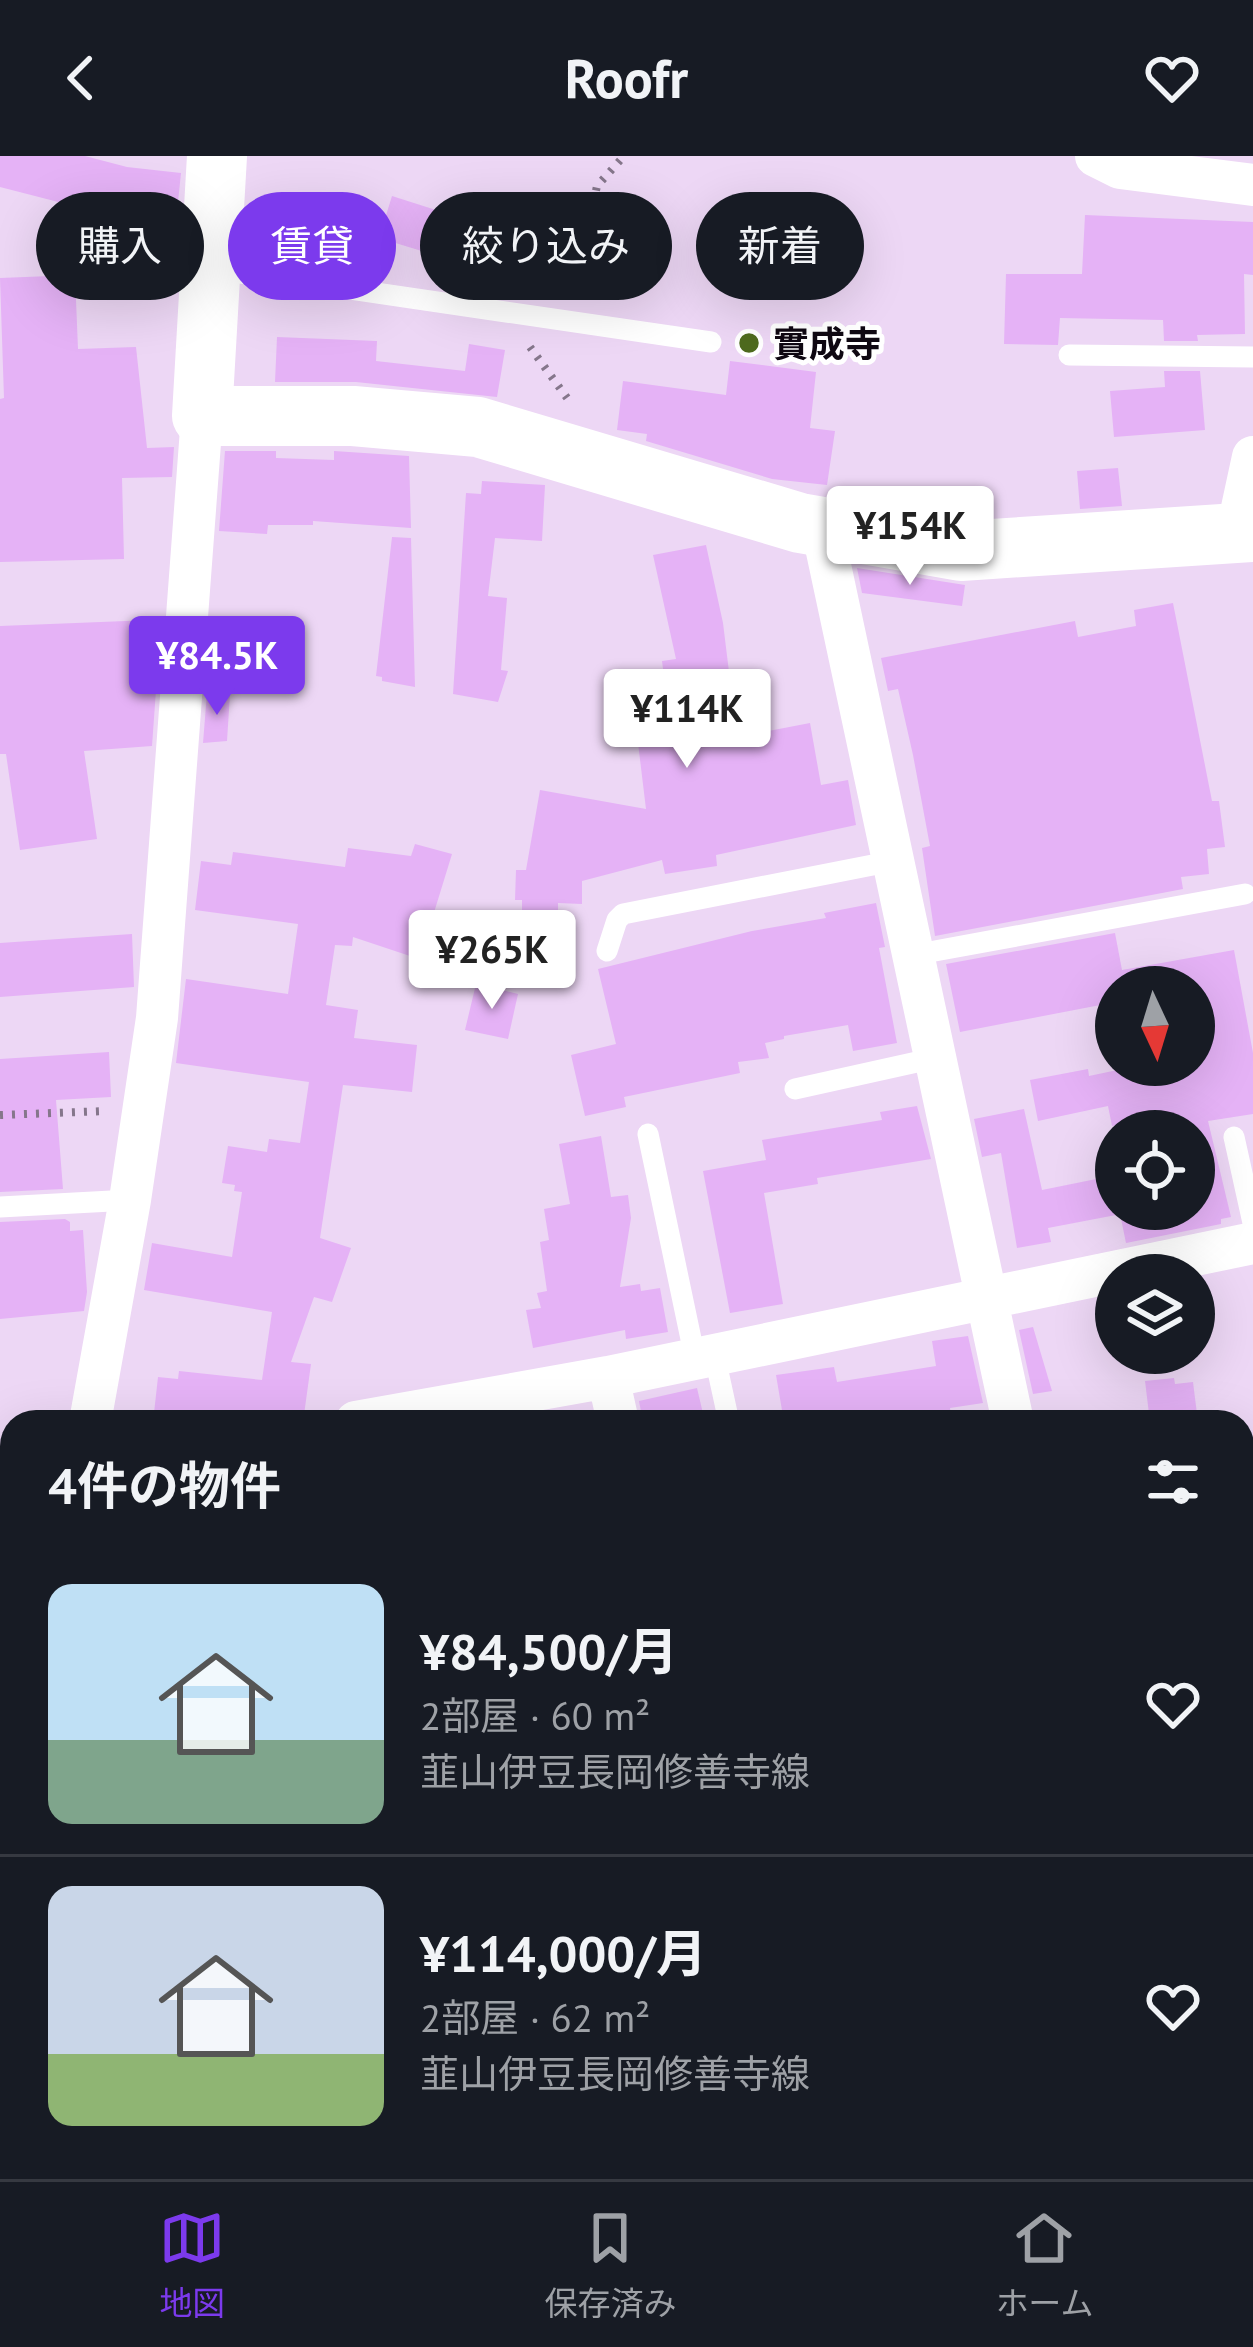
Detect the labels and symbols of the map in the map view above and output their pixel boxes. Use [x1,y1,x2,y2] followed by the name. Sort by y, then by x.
[773,320,881,367] place label: 實成寺
[736,330,762,356] marker: 實成寺
[826,486,994,588] pin: ¥154K
[119,616,315,718] pin: ¥84.5K
[603,669,771,771] pin: ¥114K
[408,910,576,1012] pin: ¥265K
[1095,966,1215,1086] north arrow

